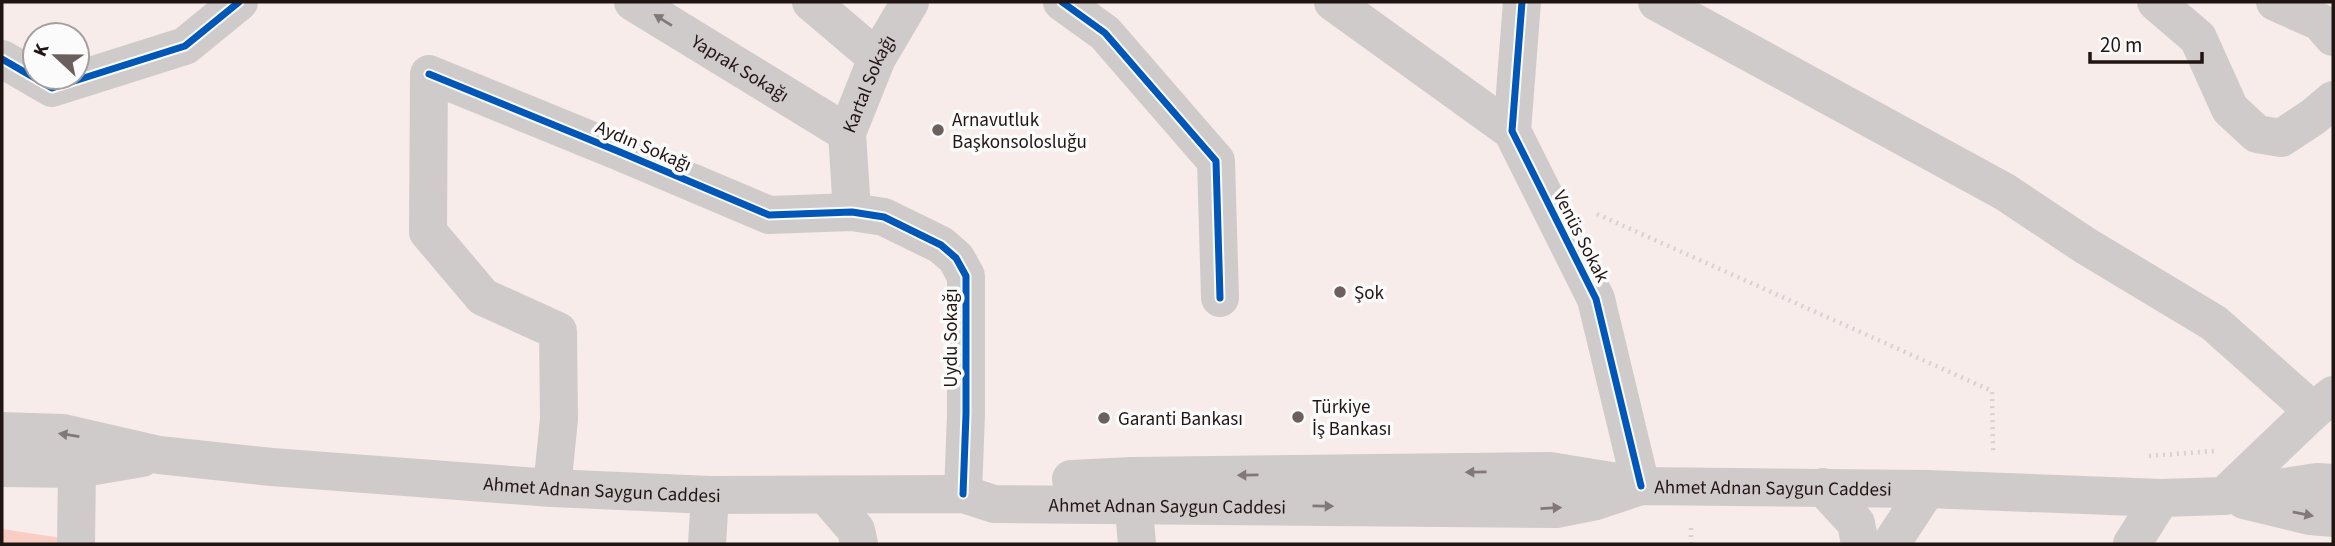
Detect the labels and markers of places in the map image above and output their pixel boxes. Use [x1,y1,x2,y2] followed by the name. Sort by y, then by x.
[952,107,1087,156] place label: Arnavutluk Başkonsolosluğu
[930,122,946,138] marker: Arnavutluk Başkonsolosluğu
[1354,280,1384,307] place label: Şok
[1332,284,1348,300] marker: Şok
[1312,394,1391,443] place label: Türkiye İş Bankası
[1118,406,1243,433] place label: Garanti Bankası
[1290,409,1306,425] marker: Türkiye İş Bankası
[1096,410,1112,426] marker: Garanti Bankası

